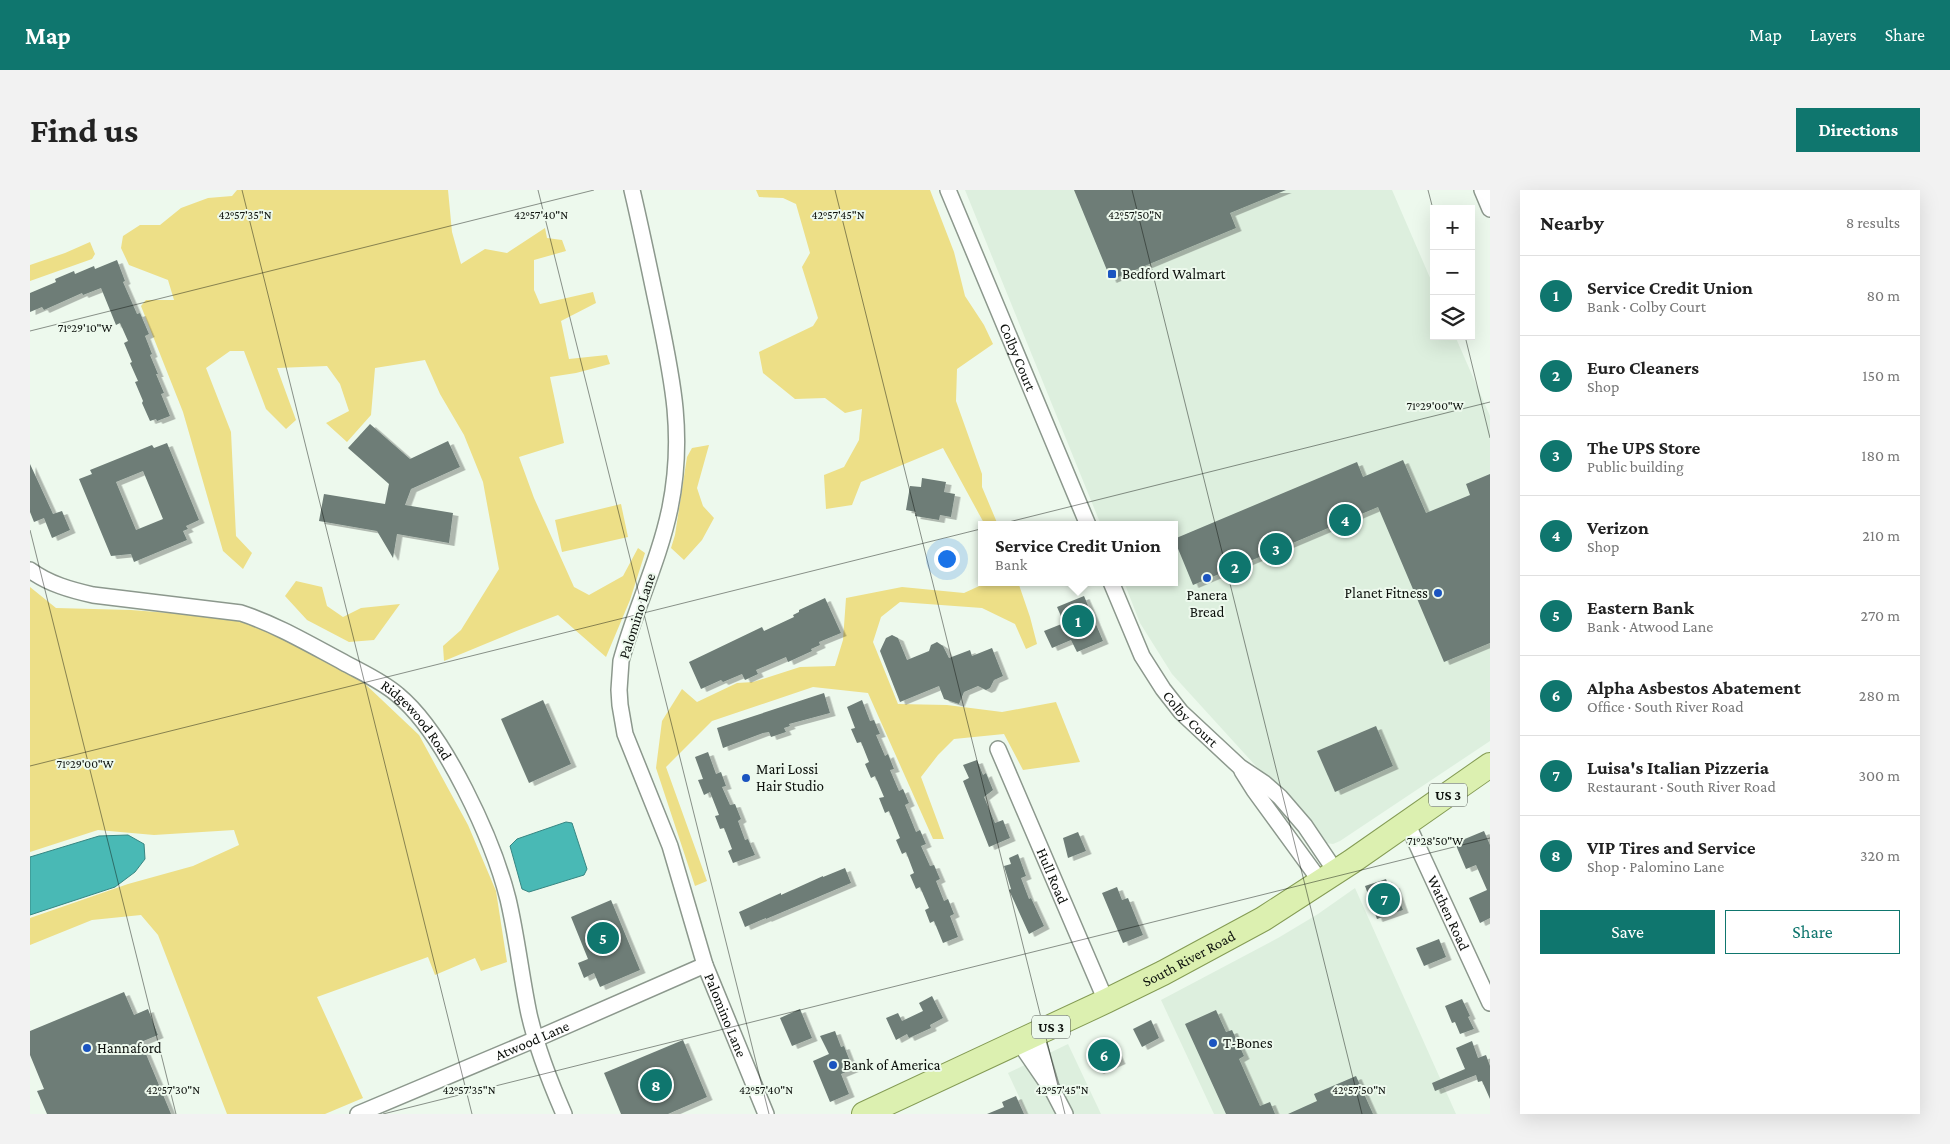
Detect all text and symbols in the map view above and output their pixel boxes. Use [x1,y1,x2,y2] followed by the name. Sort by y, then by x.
[25,22,71,49] text: Map
[1749,25,1782,45] text: Map
[1810,25,1857,45] text: Layers
[1885,25,1925,45] text: Share
[1796,108,1920,152] button: Directions
[30,111,138,150] text: Find us
[1430,205,1475,340] map controls
[1430,205,1475,250] button: +
[218,208,272,222] text: 42°57'35"N
[514,208,568,222] text: 42°57'40"N
[811,208,865,222] text: 42°57'45"N
[1108,208,1162,222] text: 42°57'50"N
[1540,211,1604,235] text: Nearby
[1846,214,1900,231] text: 8 results
[1430,250,1475,295] button: −
[1122,266,1227,282] place label: Bedford Walmart
[1106,268,1118,280] marker: Bedford Walmart
[1587,277,1753,298] text: Service Credit Union
[1553,287,1559,304] text: 1
[1866,287,1900,304] text: 80 m
[1430,295,1475,340] button: layers
[1587,298,1706,315] text: Bank · Colby Court
[58,321,112,335] text: 71°29'10"W
[997,321,1039,394] street label: Colby Court
[1587,357,1699,378] text: Euro Cleaners
[1552,367,1560,384] text: 2
[1862,367,1900,384] text: 150 m
[1587,378,1619,395] text: Shop
[1407,399,1463,413] text: 71°29'00"W
[1587,437,1700,458] text: The UPS Store
[1552,447,1560,464] text: 3
[1861,447,1900,464] text: 180 m
[1587,458,1684,475] text: Public building
[1329,501,1361,539] pin: 4
[1587,517,1649,538] text: Verizon
[978,521,1178,586] popup
[1552,527,1560,544] text: 4
[1862,527,1900,544] text: 210 m
[1260,530,1292,568] pin: 3
[995,535,1161,556] text: Service Credit Union
[1587,538,1619,555] text: Shop
[934,546,960,572] your location
[1219,548,1251,586] pin: 2
[995,556,1027,573] text: Bank
[616,571,658,661] street label: Palomino Lane
[1201,572,1213,584] marker: Panera Bread
[1345,585,1428,601] place label: Planet Fitness
[1187,587,1227,620] place label: Panera Bread
[1432,587,1444,599] marker: Planet Fitness
[1587,597,1694,618] text: Eastern Bank
[1062,602,1094,640] pin: 1
[1552,607,1560,624] text: 5
[1861,607,1900,624] text: 270 m
[1587,618,1713,635] text: Bank · Atwood Lane
[378,677,455,763] street label: Ridgewood Road
[1587,677,1801,698] text: Alpha Asbestos Abatement
[1552,687,1560,704] text: 6
[1859,687,1900,704] text: 280 m
[1160,688,1222,751] street label: Colby Court
[1587,698,1744,715] text: Office · South River Road
[57,757,113,771] text: 71°29'00"W
[1587,757,1769,778] text: Luisa's Italian Pizzeria
[756,761,824,794] place label: Mari Lossi Hair Studio
[1552,767,1560,784] text: 7
[1858,767,1900,784] text: 300 m
[740,772,752,784] marker: Mari Lossi Hair Studio
[1587,778,1776,795] text: Restaurant · South River Road
[1429,784,1467,806] road number: US 3
[1407,834,1463,848] text: 71°28'50"W
[1587,837,1756,858] text: VIP Tires and Service
[1033,846,1071,906] street label: Hull Road
[1551,847,1561,864] text: 8
[1860,847,1900,864] text: 320 m
[1587,858,1724,875] text: Shop · Palomino Lane
[1424,873,1473,953] street label: Wathen Road
[1368,880,1400,918] pin: 7
[1540,910,1715,954] button: Save
[1725,910,1900,954] button: Share
[587,919,619,957] pin: 5
[1140,928,1238,990] street label: South River Road
[701,971,750,1060] street label: Palomino Lane
[1032,1016,1070,1039] road number: US 3
[493,1017,572,1063] street label: Atwood Lane
[1223,1035,1273,1051] place label: T-Bones
[1088,1036,1120,1074] pin: 6
[1207,1037,1219,1049] marker: T-Bones
[97,1040,162,1056] place label: Hannaford
[81,1042,93,1054] marker: Hannaford
[843,1057,941,1073] place label: Bank of America
[827,1059,839,1071] marker: Bank of America
[640,1066,672,1104] pin: 8
[146,1083,200,1097] text: 42°57'30"N
[442,1083,496,1097] text: 42°57'35"N
[739,1083,793,1097] text: 42°57'40"N
[1035,1083,1089,1097] text: 42°57'45"N
[1332,1083,1386,1097] text: 42°57'50"N

